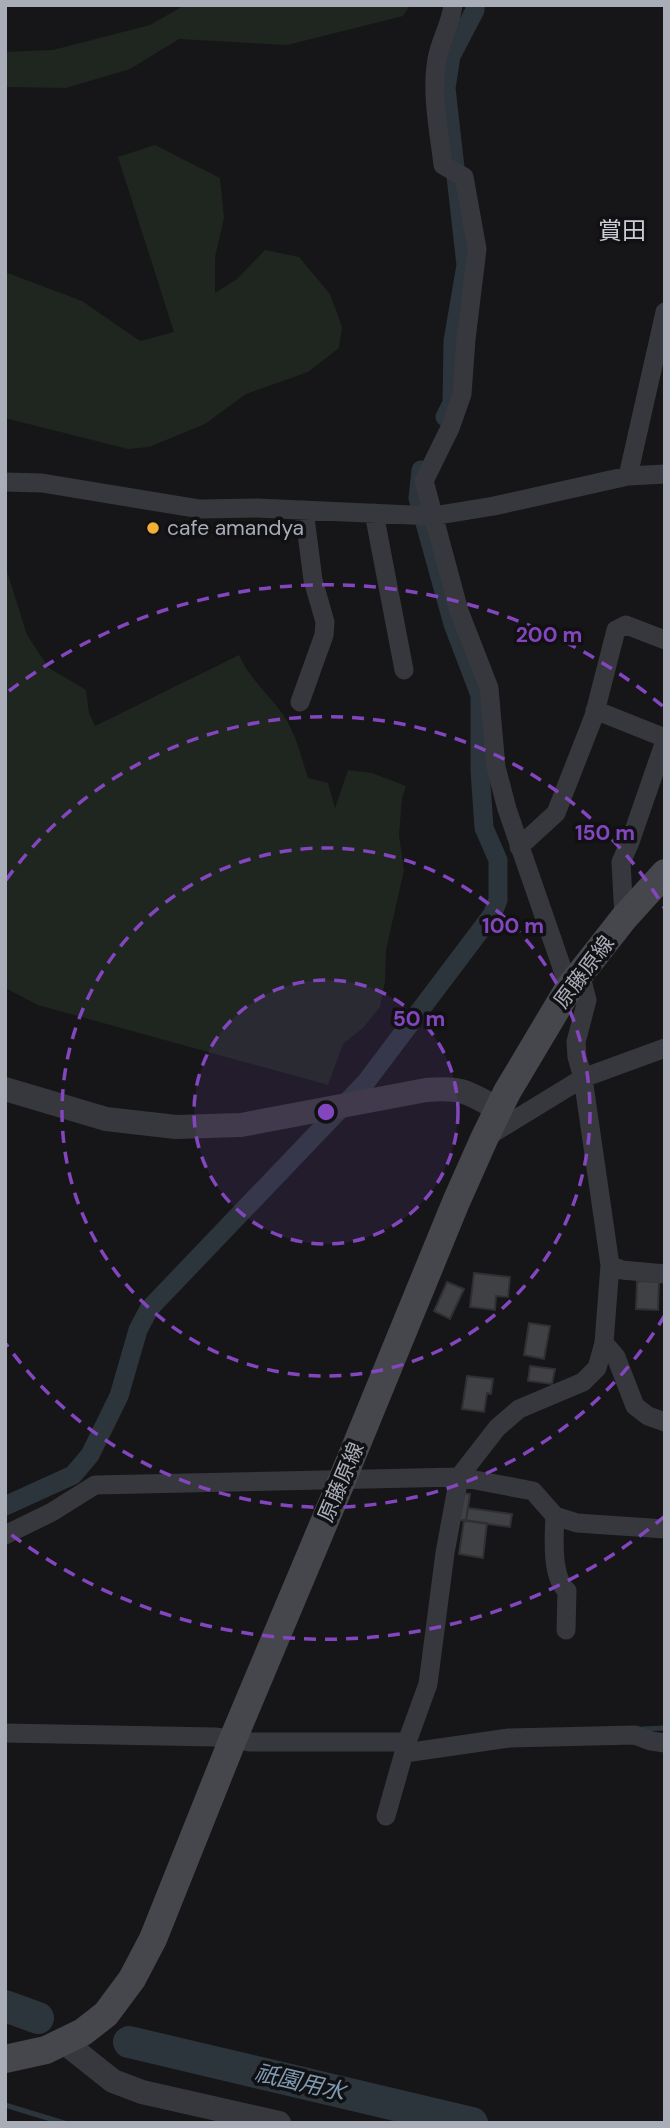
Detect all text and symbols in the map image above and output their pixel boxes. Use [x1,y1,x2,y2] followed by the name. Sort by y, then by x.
[598,215,646,246] district label: 賞田
[167,514,304,542] place label: cafe amandya
[145,520,161,536] marker: cafe amandya
[516,621,582,649] text: 200 m
[575,819,635,847] text: 150 m
[482,912,544,940] text: 100 m
[548,930,620,1014] street label: 原藤原線
[393,1005,445,1033] text: 50 m
[314,1100,338,1124] centre of rings
[312,1438,370,1526] street label: 原藤原線
[252,2057,351,2108] water label: 祇園用水

